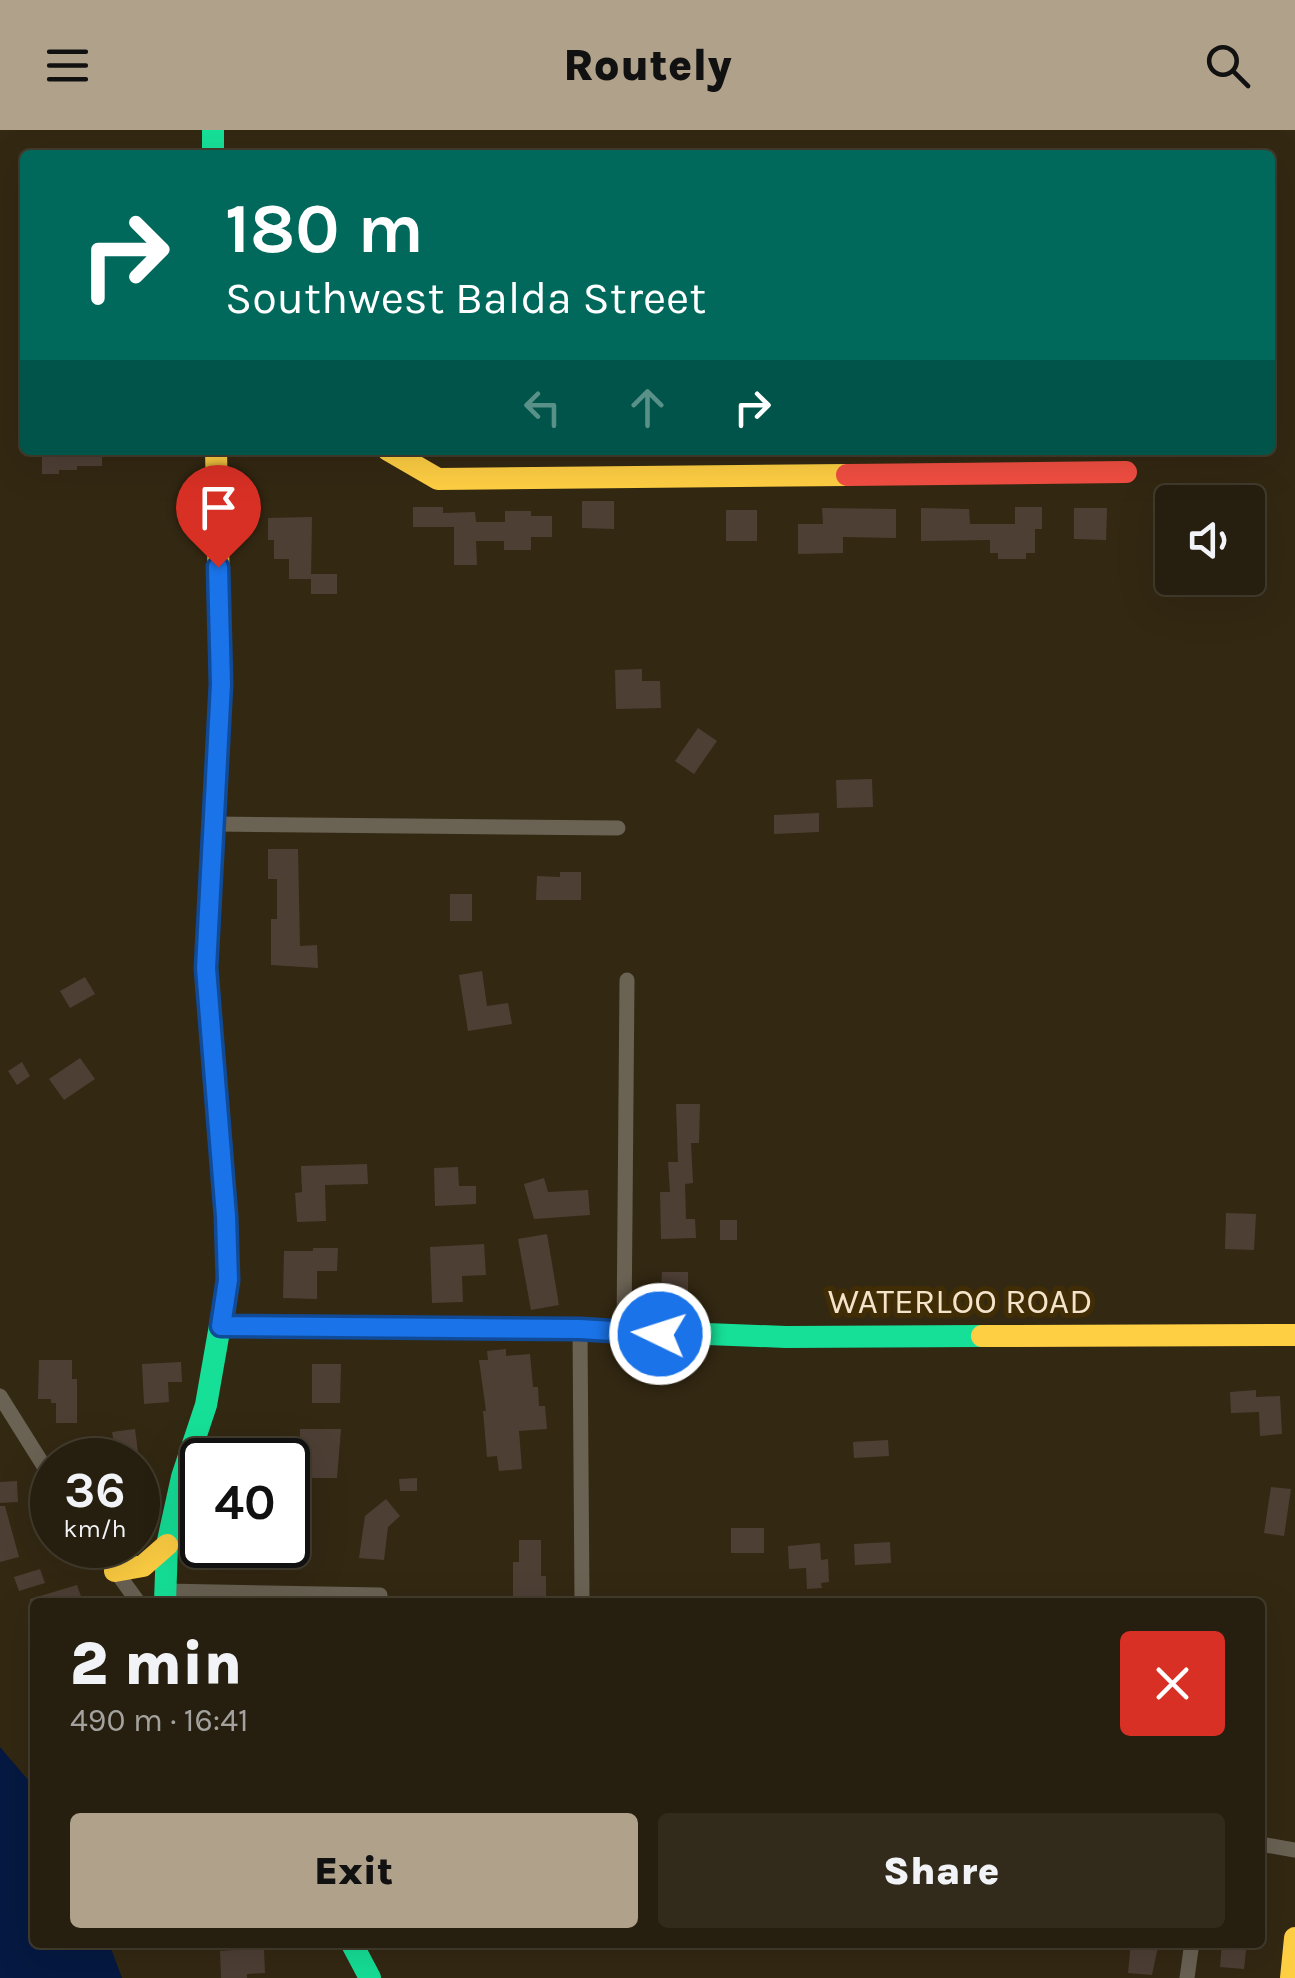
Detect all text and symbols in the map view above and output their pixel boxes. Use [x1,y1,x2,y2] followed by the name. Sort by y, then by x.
[40,38,95,93] icon: menu
[1200,38,1255,93] icon: search
[563,39,732,91] text: Routely
[225,188,424,270] text: 180 m
[60,190,190,320] icon: right
[225,272,706,324] text: Southwest Balda Street
[515,380,570,435] icon: left
[620,380,675,435] icon: ahead
[725,380,780,435] icon: right
[176,465,261,568] pin
[191,480,246,535] icon: arrive
[1155,485,1265,595] map controls
[1155,485,1265,595] button: sound
[828,1281,1092,1322] street label: WATERLOO ROAD
[608,1282,712,1386] position arrow
[180,1438,310,1568] speed limit sign: 40
[64,1461,126,1520] text: 36
[63,1514,127,1543] text: km/h
[70,1629,242,1699] text: 2 min
[1120,1631,1225,1736] button: close
[70,1702,249,1739] text: 490 m · 16:41
[70,1813,638,1928] button: Exit
[658,1813,1225,1928] button: Share

